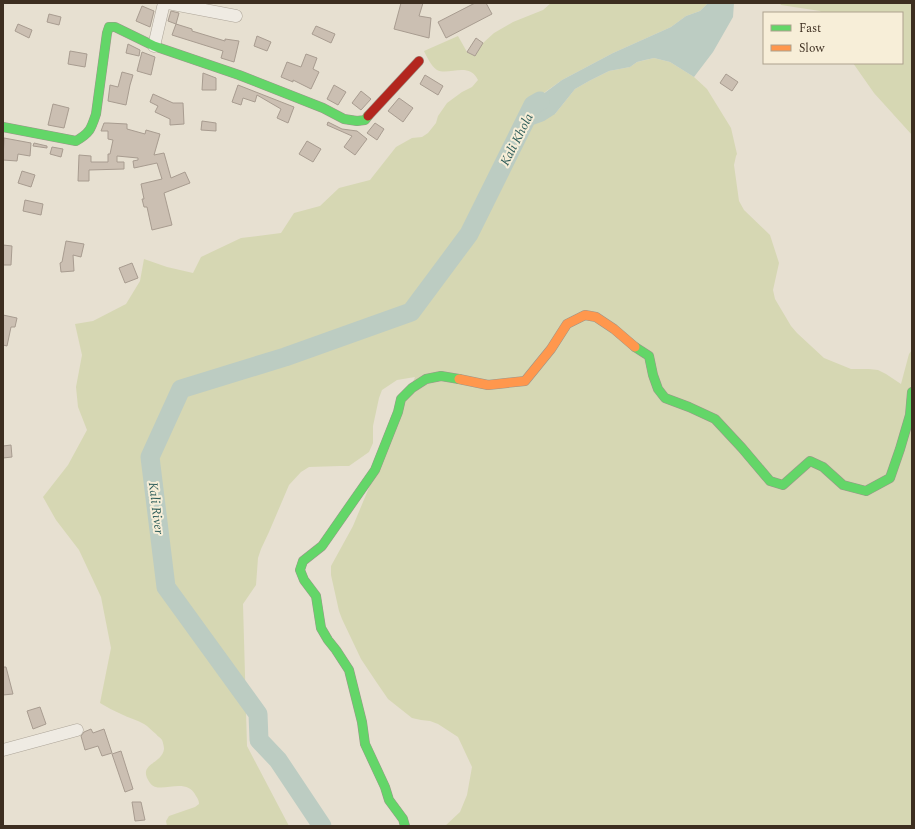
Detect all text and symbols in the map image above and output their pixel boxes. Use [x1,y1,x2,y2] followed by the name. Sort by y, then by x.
[763,12,903,64] legend
[799,19,821,38] text: Fast
[799,39,825,58] text: Slow
[495,109,539,169] water label: Kali Khola
[143,481,169,536] water label: Kali River

